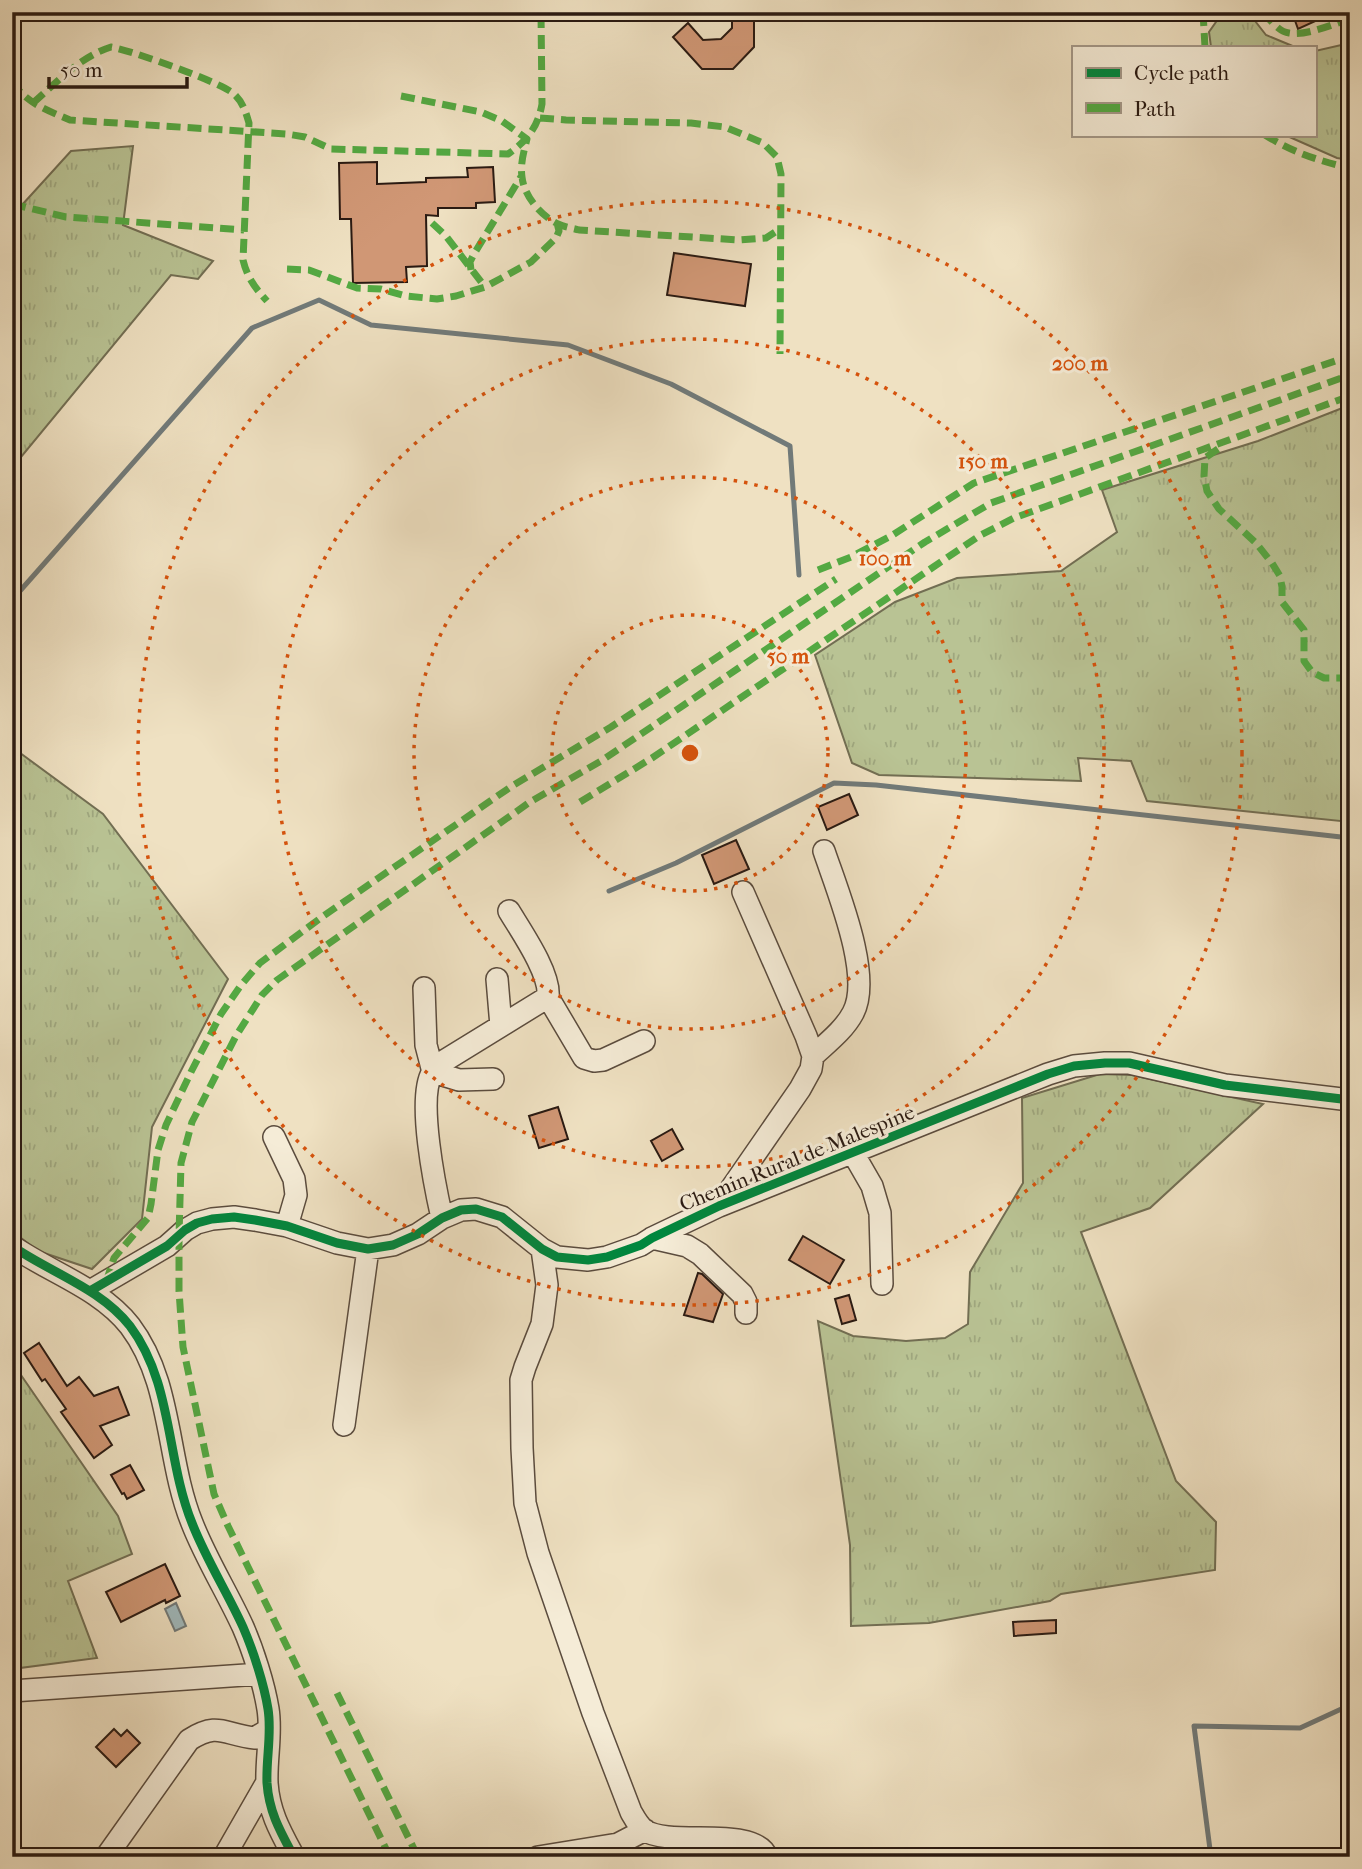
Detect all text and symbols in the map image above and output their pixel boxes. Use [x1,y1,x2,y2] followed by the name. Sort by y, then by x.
[49,46,187,90] scale bar
[1072,46,1316,136] legend
[60,58,103,82] text: 50 m
[1134,61,1229,85] text: Cycle path
[1134,97,1176,121] text: Path
[1052,351,1109,375] text: 200 m
[958,449,1009,473] text: 150 m
[859,546,912,570] text: 100 m
[767,644,810,668] text: 50 m
[678,741,702,765] centre of rings
[676,1100,918,1216] street label: Chemin Rural de Malespine

